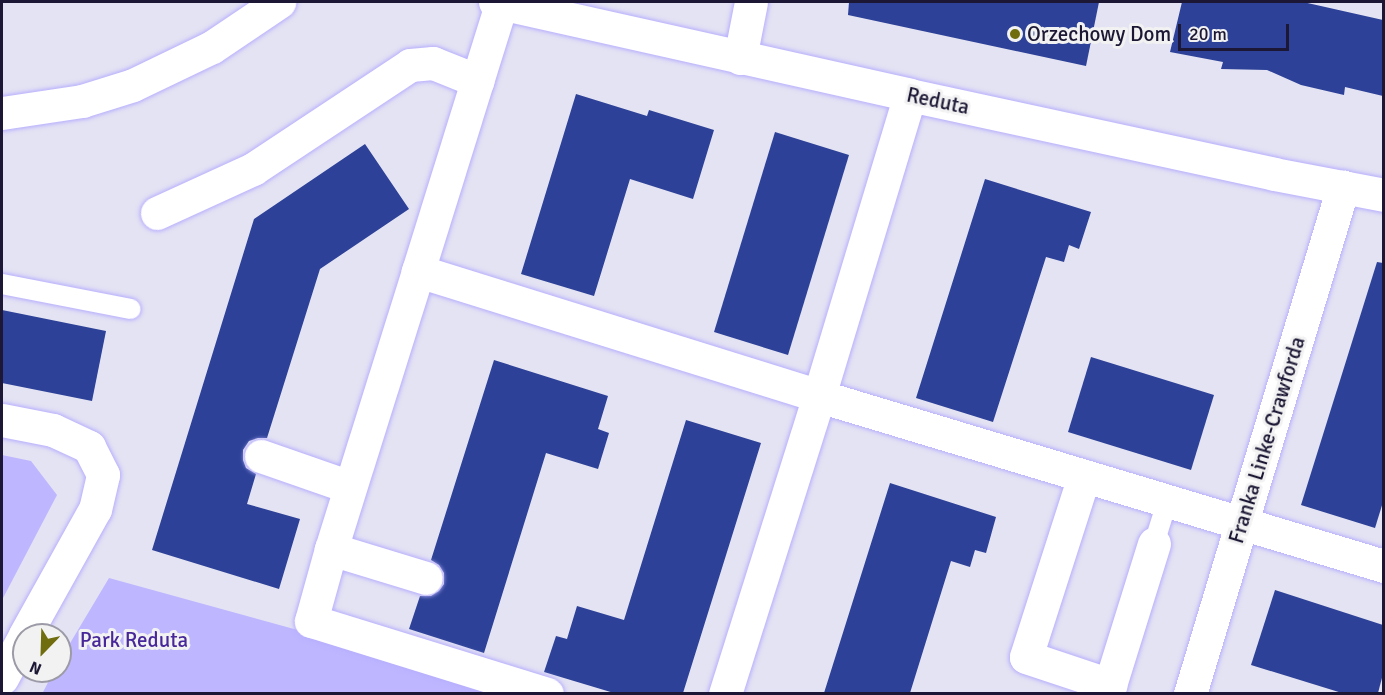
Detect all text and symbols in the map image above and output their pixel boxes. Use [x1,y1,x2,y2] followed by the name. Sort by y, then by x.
[1181,12,1292,50] scale bar
[1027,21,1171,47] place label: Orzechowy Dom
[1189,23,1227,45] text: 20 m
[1008,27,1022,41] marker: Orzechowy Dom
[904,82,972,120] street label: Reduta
[1224,334,1310,546] street label: Franka Linke-Crawforda
[12,623,72,683] north arrow
[80,627,188,653] park label: Park Reduta
[27,656,45,679] text: N

